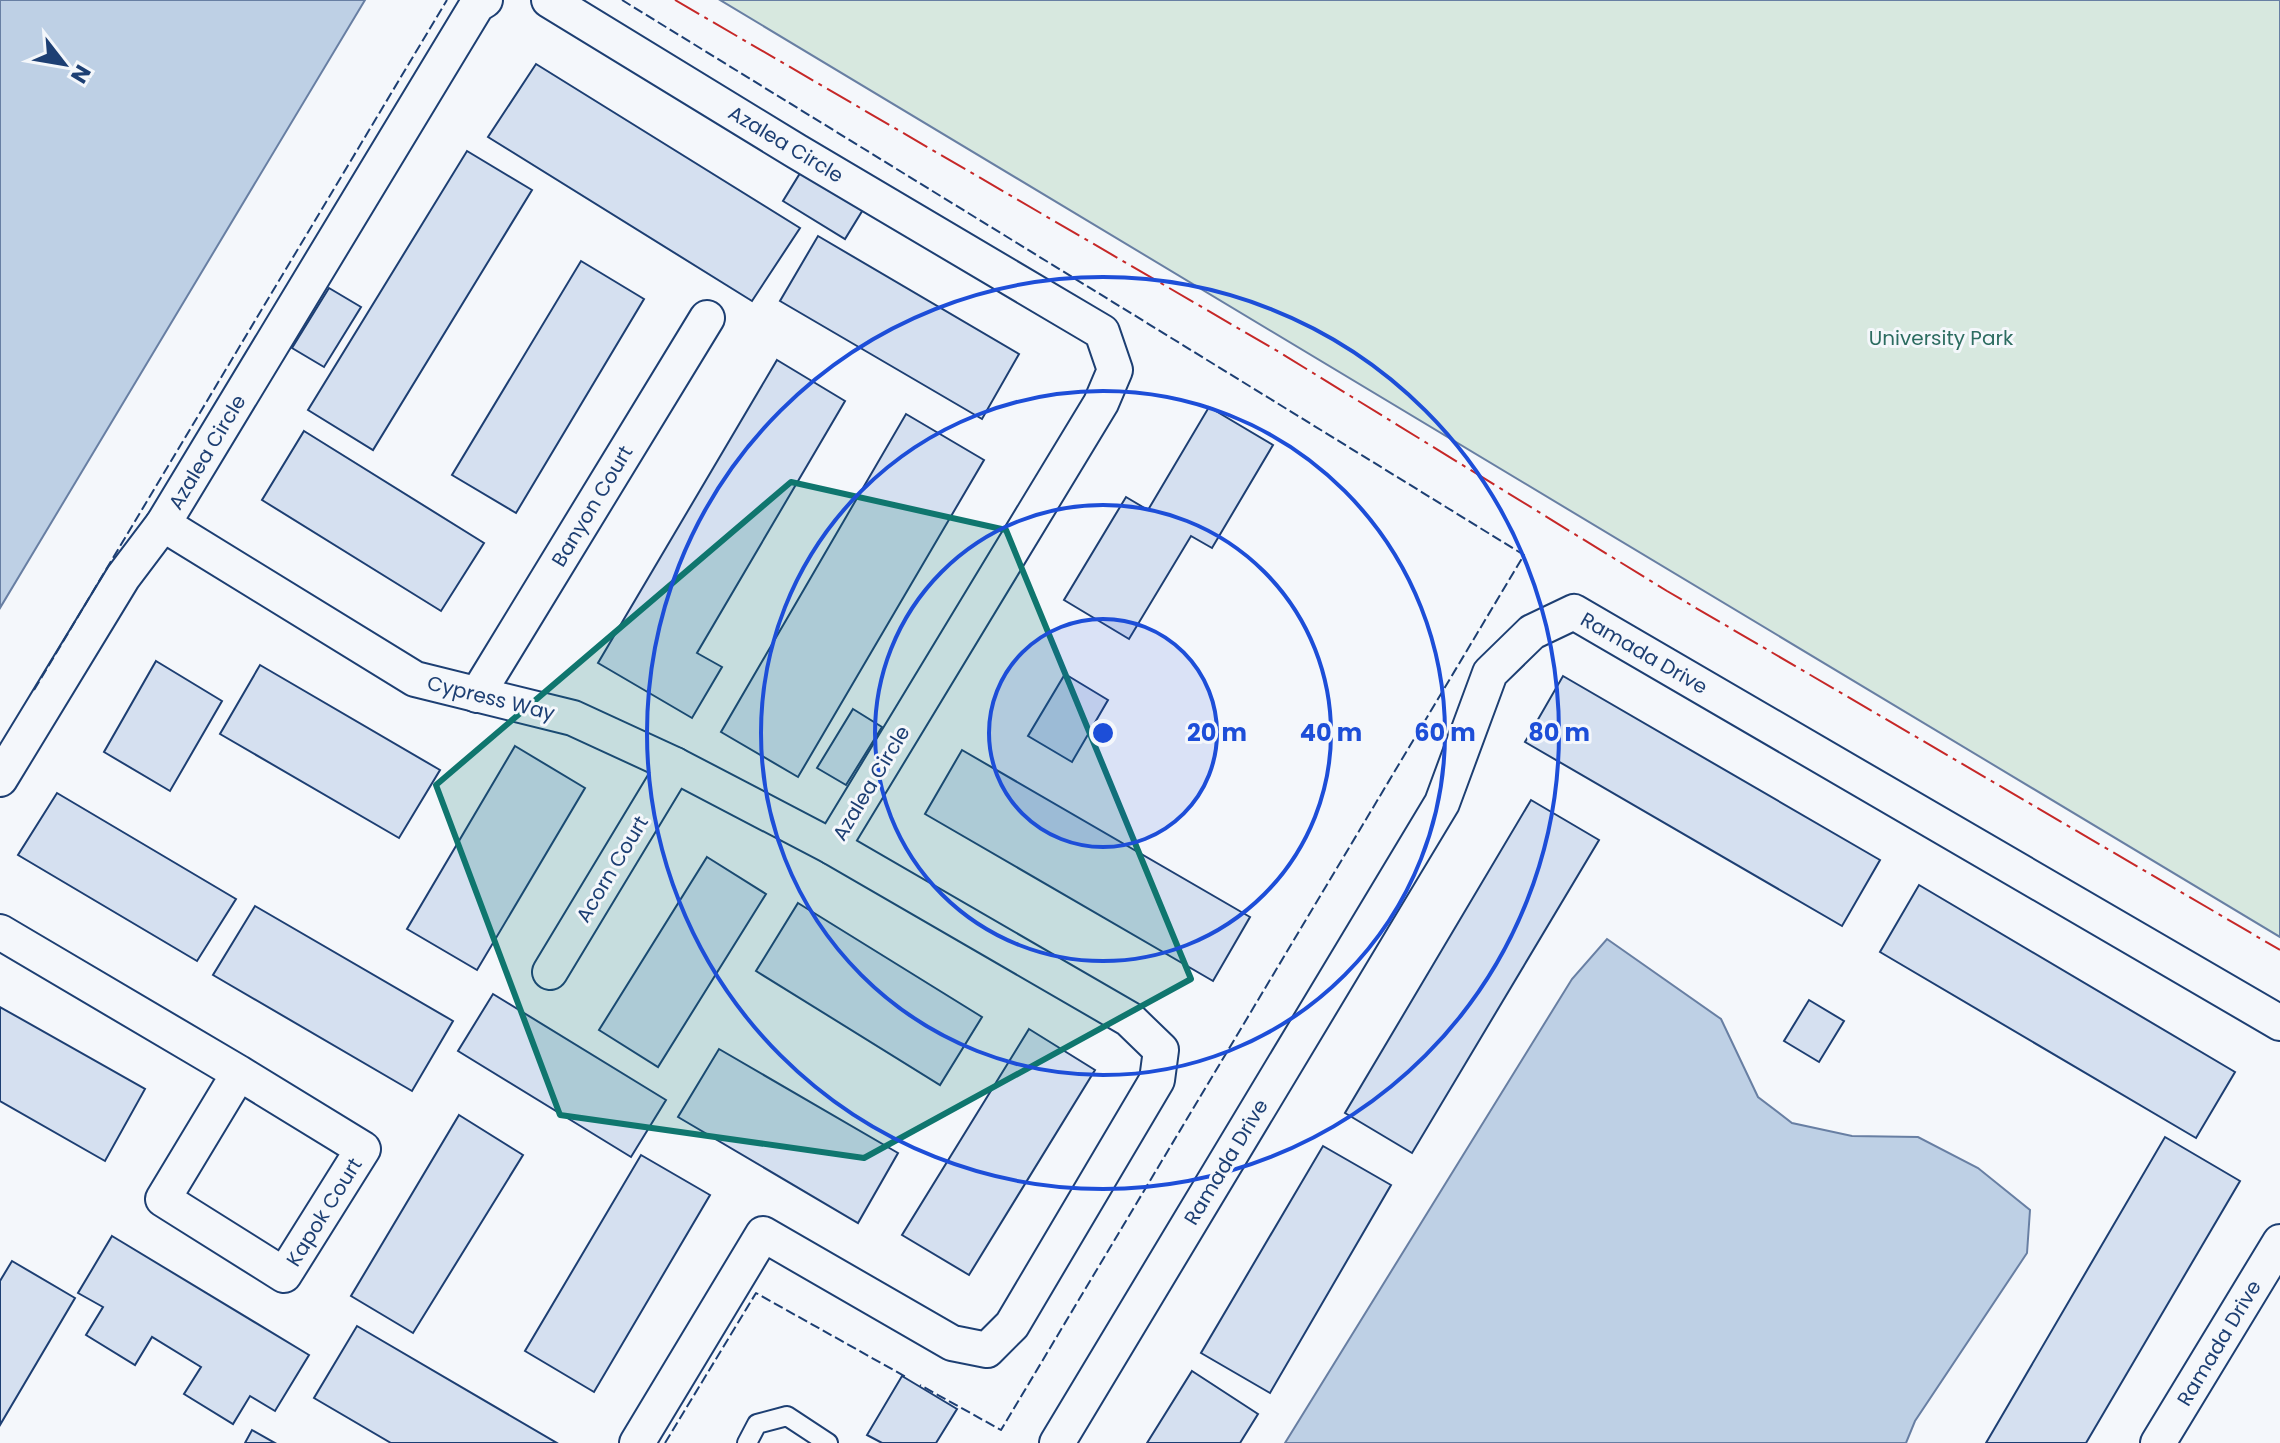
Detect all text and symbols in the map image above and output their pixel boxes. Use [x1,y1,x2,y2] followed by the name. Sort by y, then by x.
[24,24,104,104] north arrow
[63,59,98,89] text: N
[723,99,849,189] street label: Azalea Circle
[1869,324,2014,352] park label: University Park
[162,389,252,515] street label: Azalea Circle
[545,440,639,572] street label: Banyon Court
[1575,605,1713,701] street label: Ramada Drive
[424,669,558,727] street label: Cypress Way
[1187,716,1247,749] text: 20 m
[1300,716,1362,749] text: 40 m
[1414,716,1476,749] text: 60 m
[1528,716,1590,749] text: 80 m
[1089,719,1117,747] centre of rings
[826,720,916,846] street label: Azalea Circle
[569,810,655,928] street label: Acorn Court
[1177,1094,1275,1230] street label: Ramada Drive
[279,1152,369,1272] street label: Kapok Court
[2170,1275,2268,1411] street label: Ramada Drive

